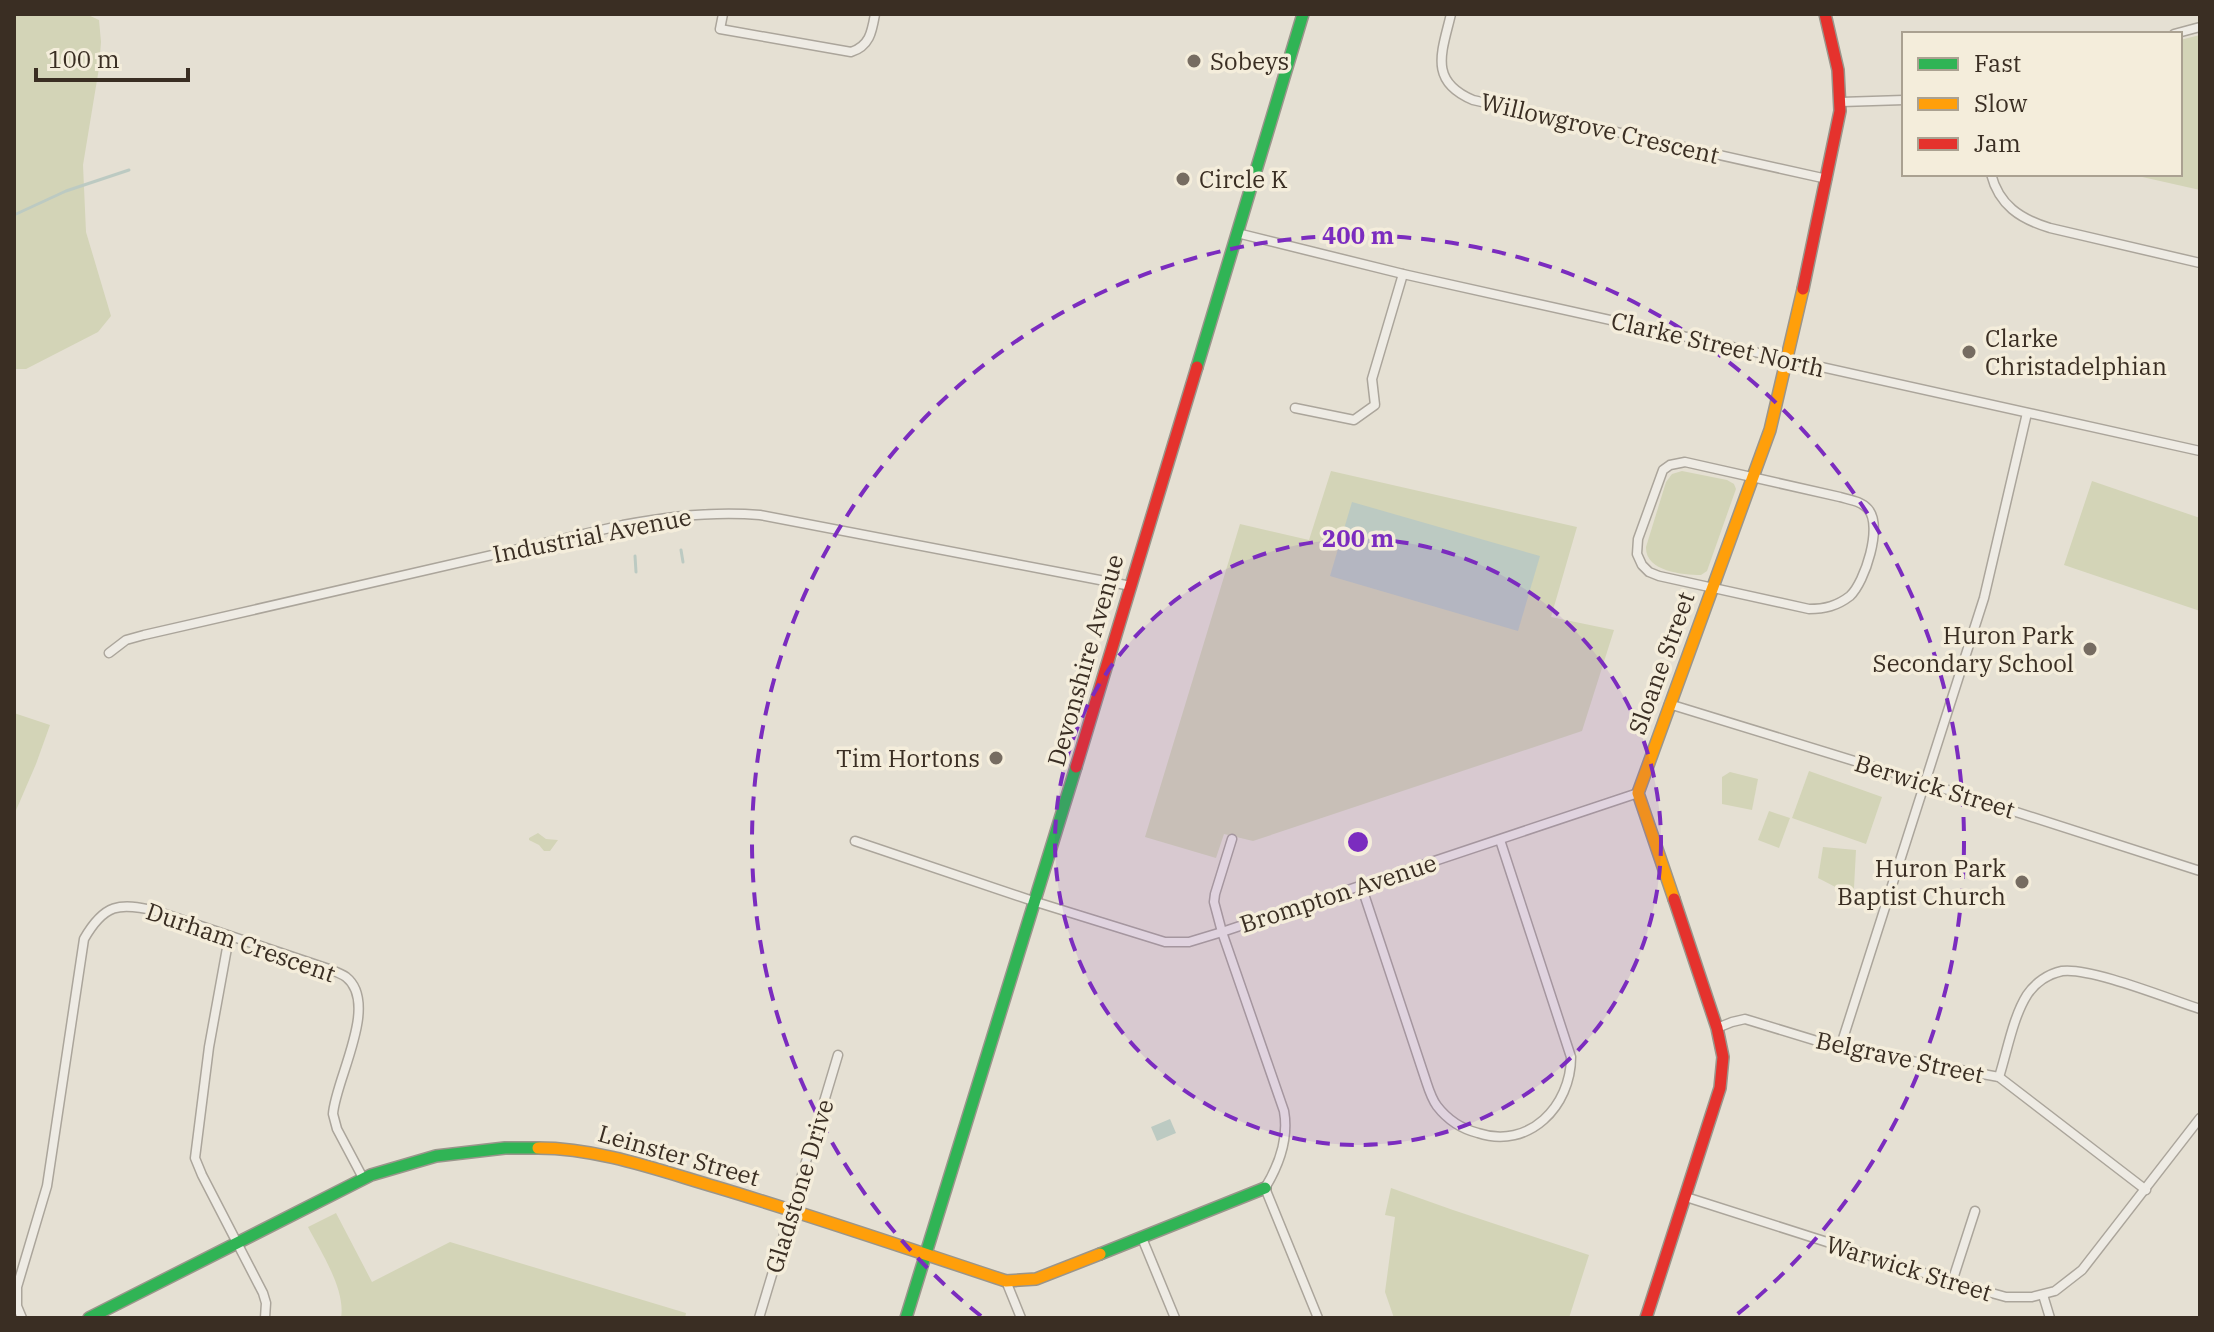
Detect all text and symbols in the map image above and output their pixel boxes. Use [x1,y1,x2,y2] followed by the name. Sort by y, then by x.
[36,32,188,82] scale bar
[1902,32,2182,176] legend
[48,43,120,75] text: 100 m
[1210,45,1289,77] place label: Sobeys
[1974,47,2021,79] text: Fast
[1185,52,1203,70] marker: Sobeys
[1478,85,1722,171] street label: Willowgrove Crescent
[1974,87,2028,119] text: Slow
[1974,127,2021,159] text: Jam
[1199,163,1288,195] place label: Circle K
[1174,170,1192,188] marker: Circle K
[1322,219,1394,251] text: 400 m
[1608,304,1828,384] street label: Clarke Street North
[1985,322,2167,382] place label: Clarke Christadelphian
[1960,343,1978,361] marker: Clarke Christadelphian
[490,500,694,570] street label: Industrial Avenue
[1322,522,1394,554] text: 200 m
[1039,550,1131,770] street label: Devonshire Avenue
[1620,587,1702,739] street label: Sloane Street
[1873,619,2074,679] place label: Huron Park Secondary School
[2081,640,2099,658] marker: Huron Park Secondary School
[836,742,980,774] place label: Tim Hortons
[1851,746,2019,826] street label: Berwick Street
[987,749,1005,767] marker: Tim Hortons
[1344,828,1372,856] centre of rings
[1236,846,1440,940] street label: Brompton Avenue
[1837,852,2006,912] place label: Huron Park Baptist Church
[2013,873,2031,891] marker: Huron Park Baptist Church
[142,895,340,989] street label: Durham Crescent
[1813,1024,1987,1090] street label: Belgrave Street
[757,1095,841,1277] street label: Gladstone Drive
[595,1117,763,1193] street label: Leinster Street
[1822,1228,1996,1308] street label: Warwick Street

